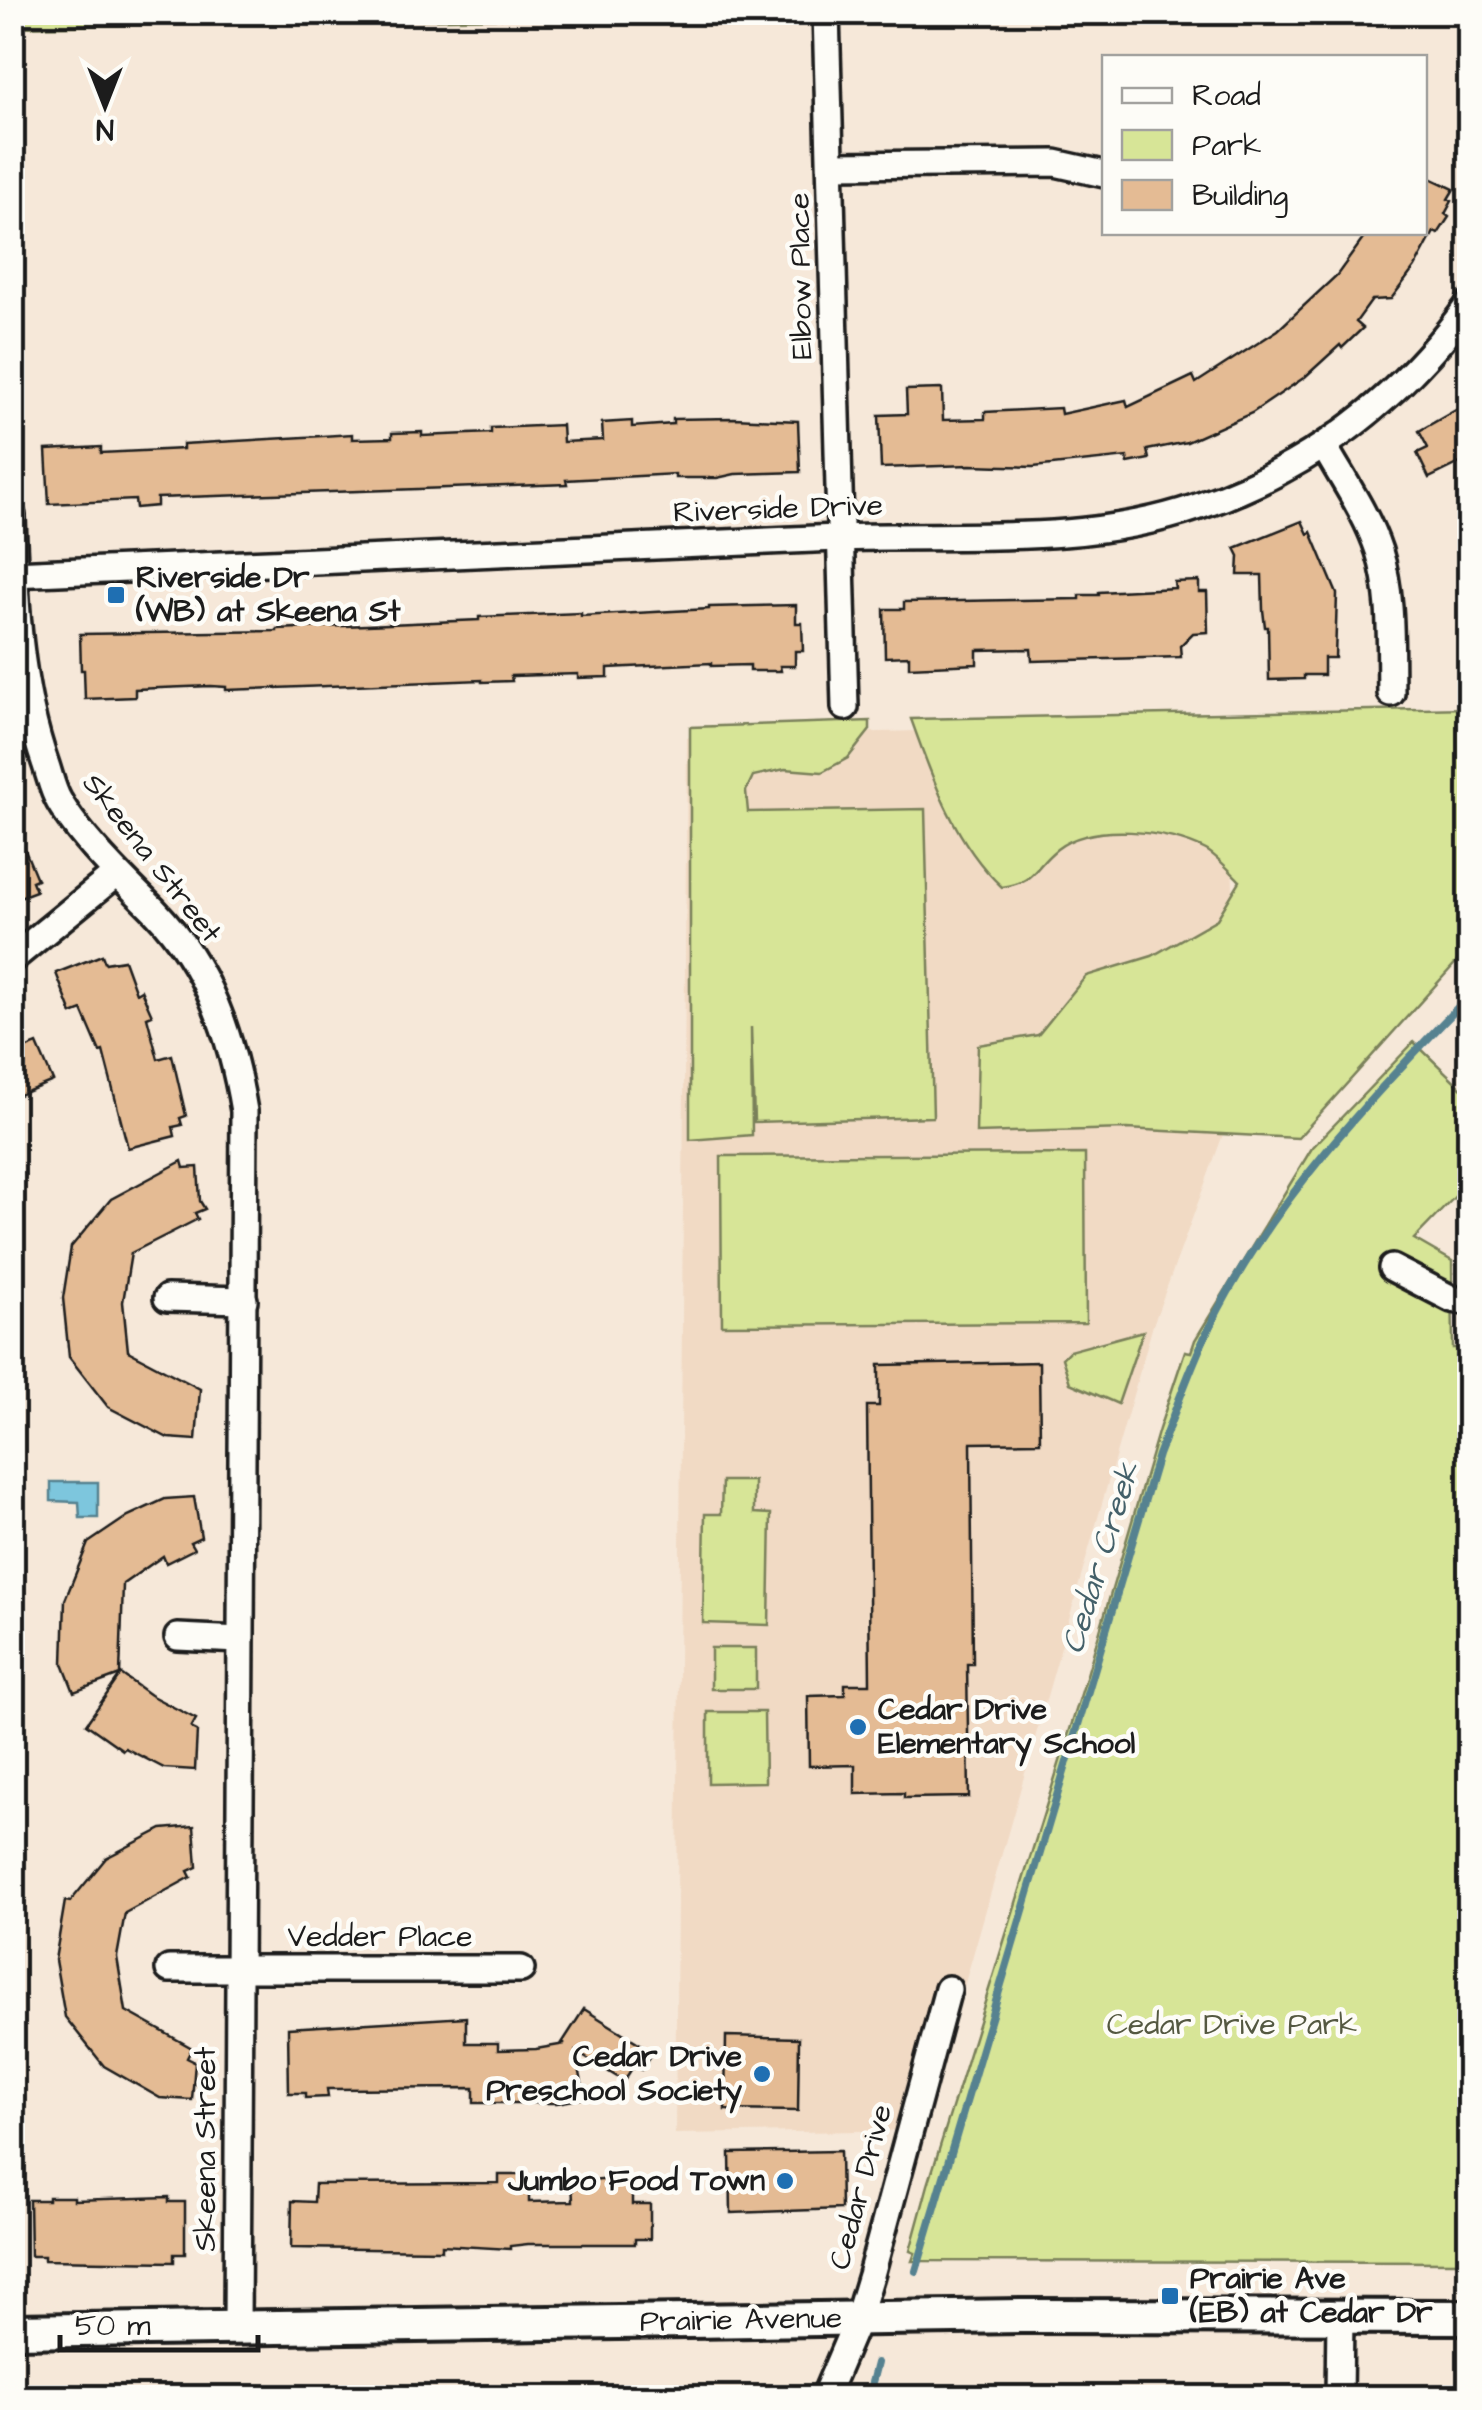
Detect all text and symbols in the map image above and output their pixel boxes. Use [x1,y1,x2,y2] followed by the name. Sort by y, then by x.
[55,55,155,155] north arrow
[1102,55,1427,235] legend
[1192,75,1261,117] text: Road
[96,109,114,148] text: N
[1192,125,1261,167] text: Park
[1192,175,1288,218] text: Building
[779,192,823,360] street label: Elbow Place
[672,484,884,534] street label: Riverside Drive
[135,557,401,633] place label: Riverside Dr (WB) at Skeena St
[105,584,127,606] marker: Riverside Dr (WB) at Skeena St
[72,764,232,952] street label: Skeena Street
[1051,1456,1152,1659] water label: Cedar Creek
[878,1689,1136,1767] place label: Cedar Drive Elementary School
[847,1716,869,1738] marker: Cedar Drive Elementary School
[288,1916,472,1958] street label: Vedder Place
[1107,2004,1357,2046] park label: Cedar Drive Park
[486,2036,743,2114] place label: Cedar Drive Preschool Society
[185,2047,227,2252] street label: Skeena Street
[751,2063,773,2085] marker: Cedar Drive Preschool Society
[819,2100,903,2274] street label: Cedar Drive
[507,2160,765,2202] place label: Jumbo Food Town
[774,2170,796,2192] marker: Jumbo Food Town
[1189,2258,1433,2334] place label: Prairie Ave (EB) at Cedar Dr
[1159,2285,1181,2307] marker: Prairie Ave (EB) at Cedar Dr
[60,2290,258,2352] scale bar
[640,2297,842,2343] street label: Prairie Avenue
[75,2305,151,2347] text: 50 m

